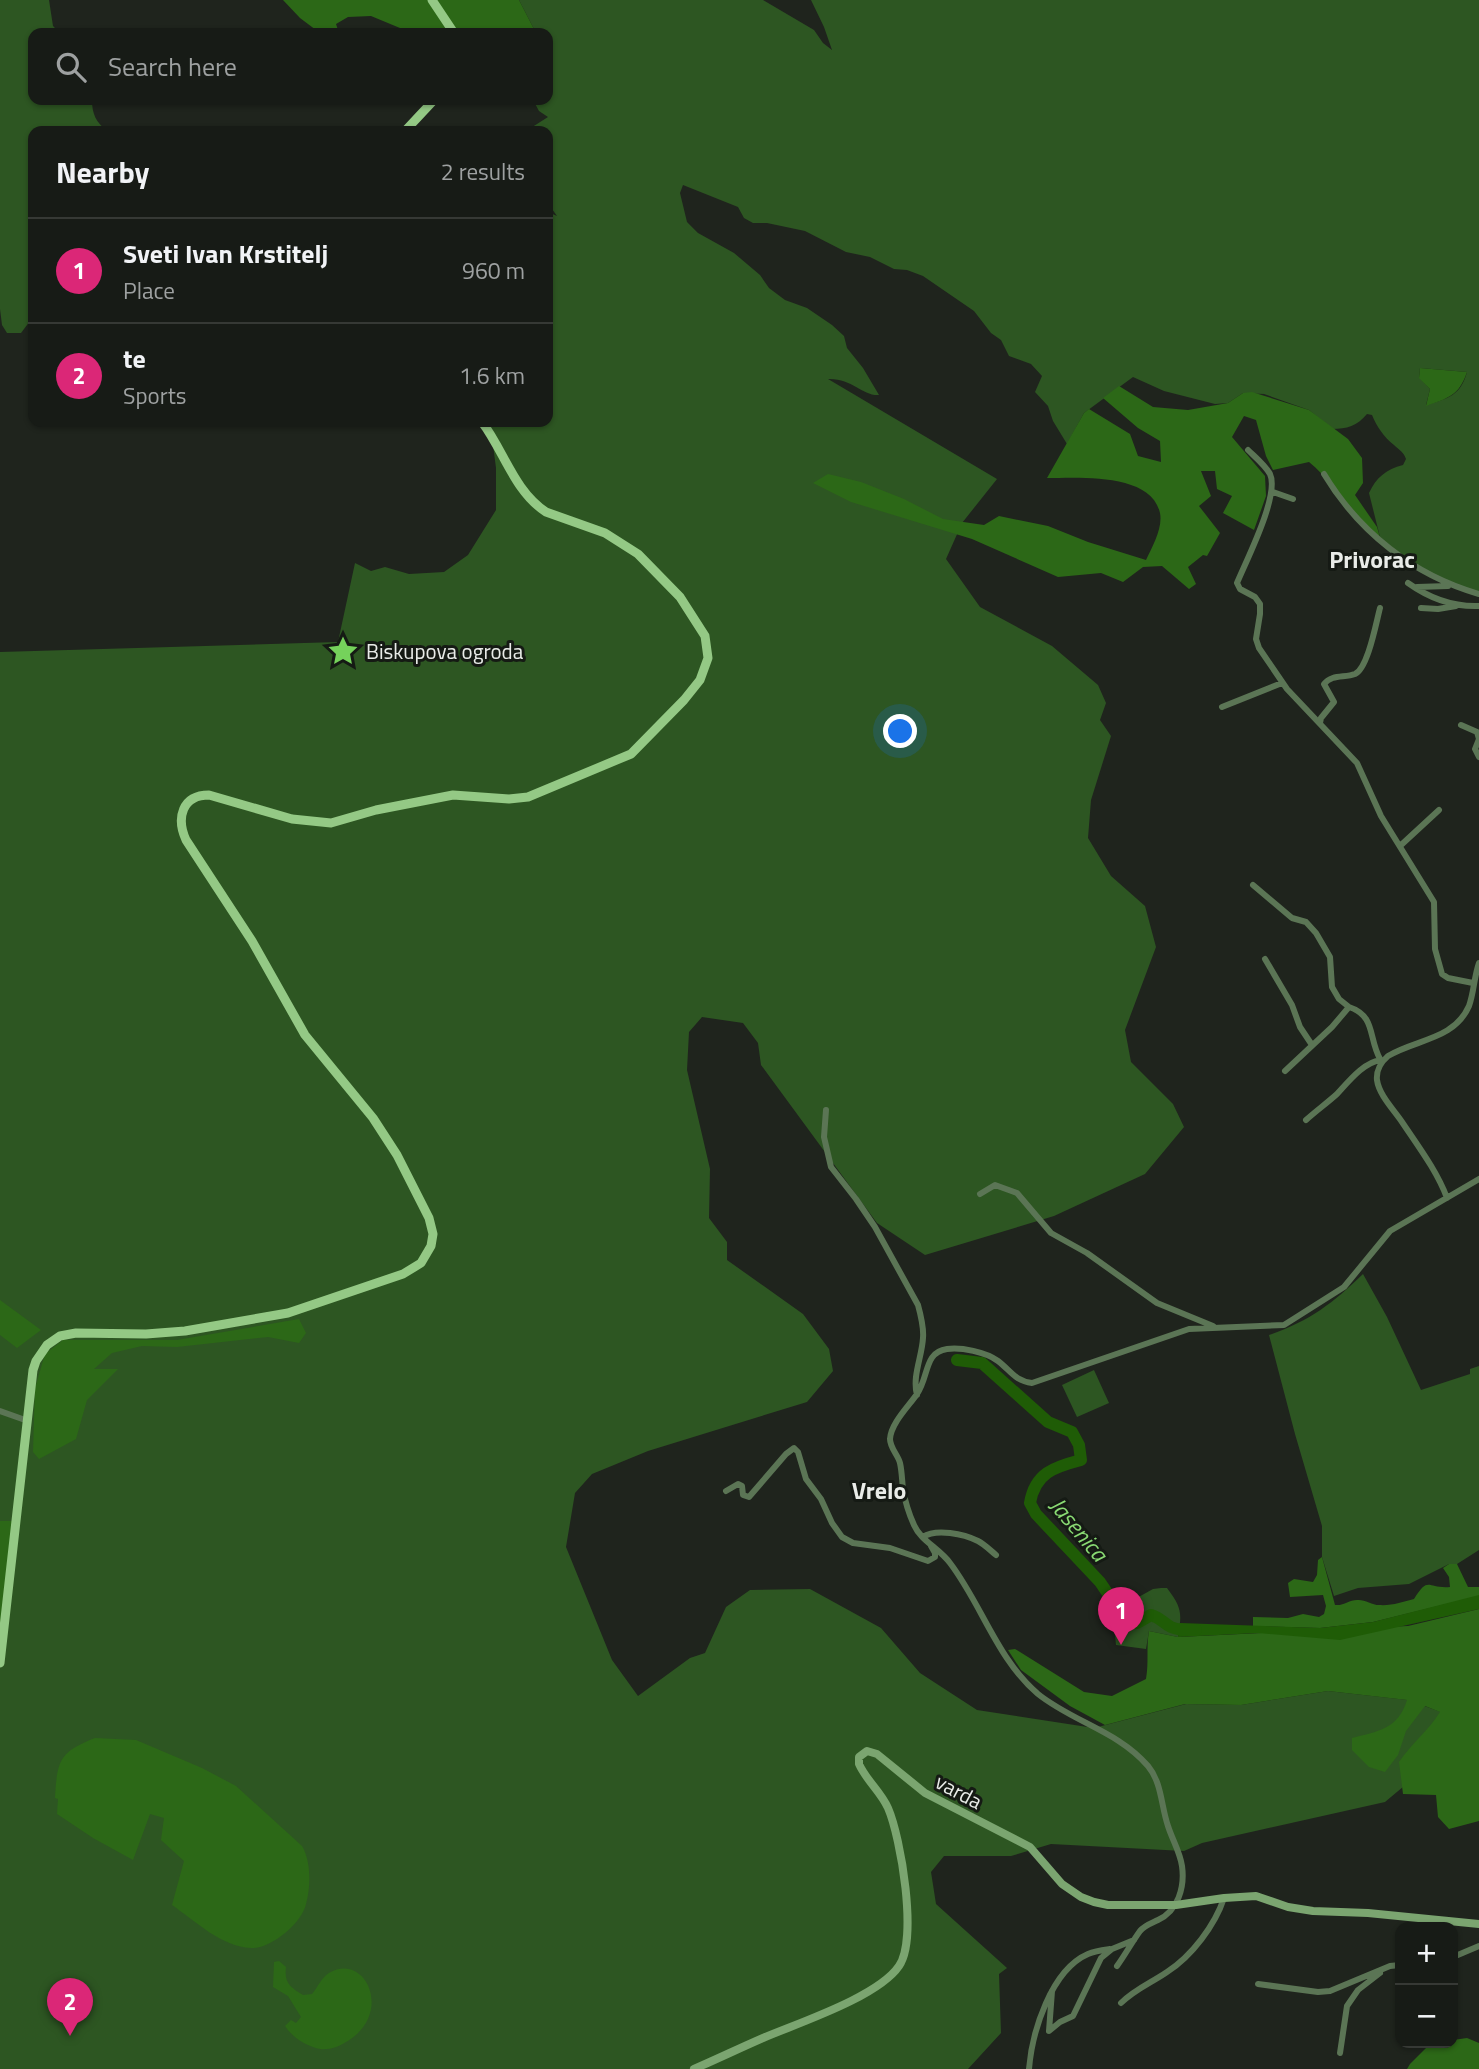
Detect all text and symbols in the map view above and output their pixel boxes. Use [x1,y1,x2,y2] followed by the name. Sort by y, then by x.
[28,28,553,105] search box
[108,47,237,86] text: Search here
[52,48,90,86] icon: search
[56,149,149,195] text: Nearby
[441,154,525,189] text: 2 results
[123,234,328,273] text: Sveti Ivan Krstitelj
[73,253,85,288] text: 1
[462,253,525,288] text: 960 m
[123,273,175,308] text: Place
[123,339,146,378] text: te
[73,358,85,393] text: 2
[459,358,525,393] text: 1.6 km
[123,378,186,413] text: Sports
[1329,541,1415,577] district label: Privorac
[326,634,360,668] place icon: Biskupova ogroda
[366,635,524,667] place label: Biskupova ogroda
[883,714,917,748] your location
[852,1472,906,1508] district label: Vrelo
[1042,1489,1117,1570] water label: Jasenica
[1098,1587,1144,1645] pin: 1
[930,1765,989,1817] street label: varda
[1395,1922,1458,2048] map controls
[1395,1922,1458,1985] button: +
[47,1978,93,2036] pin: 2
[1395,1985,1458,2048] button: −

